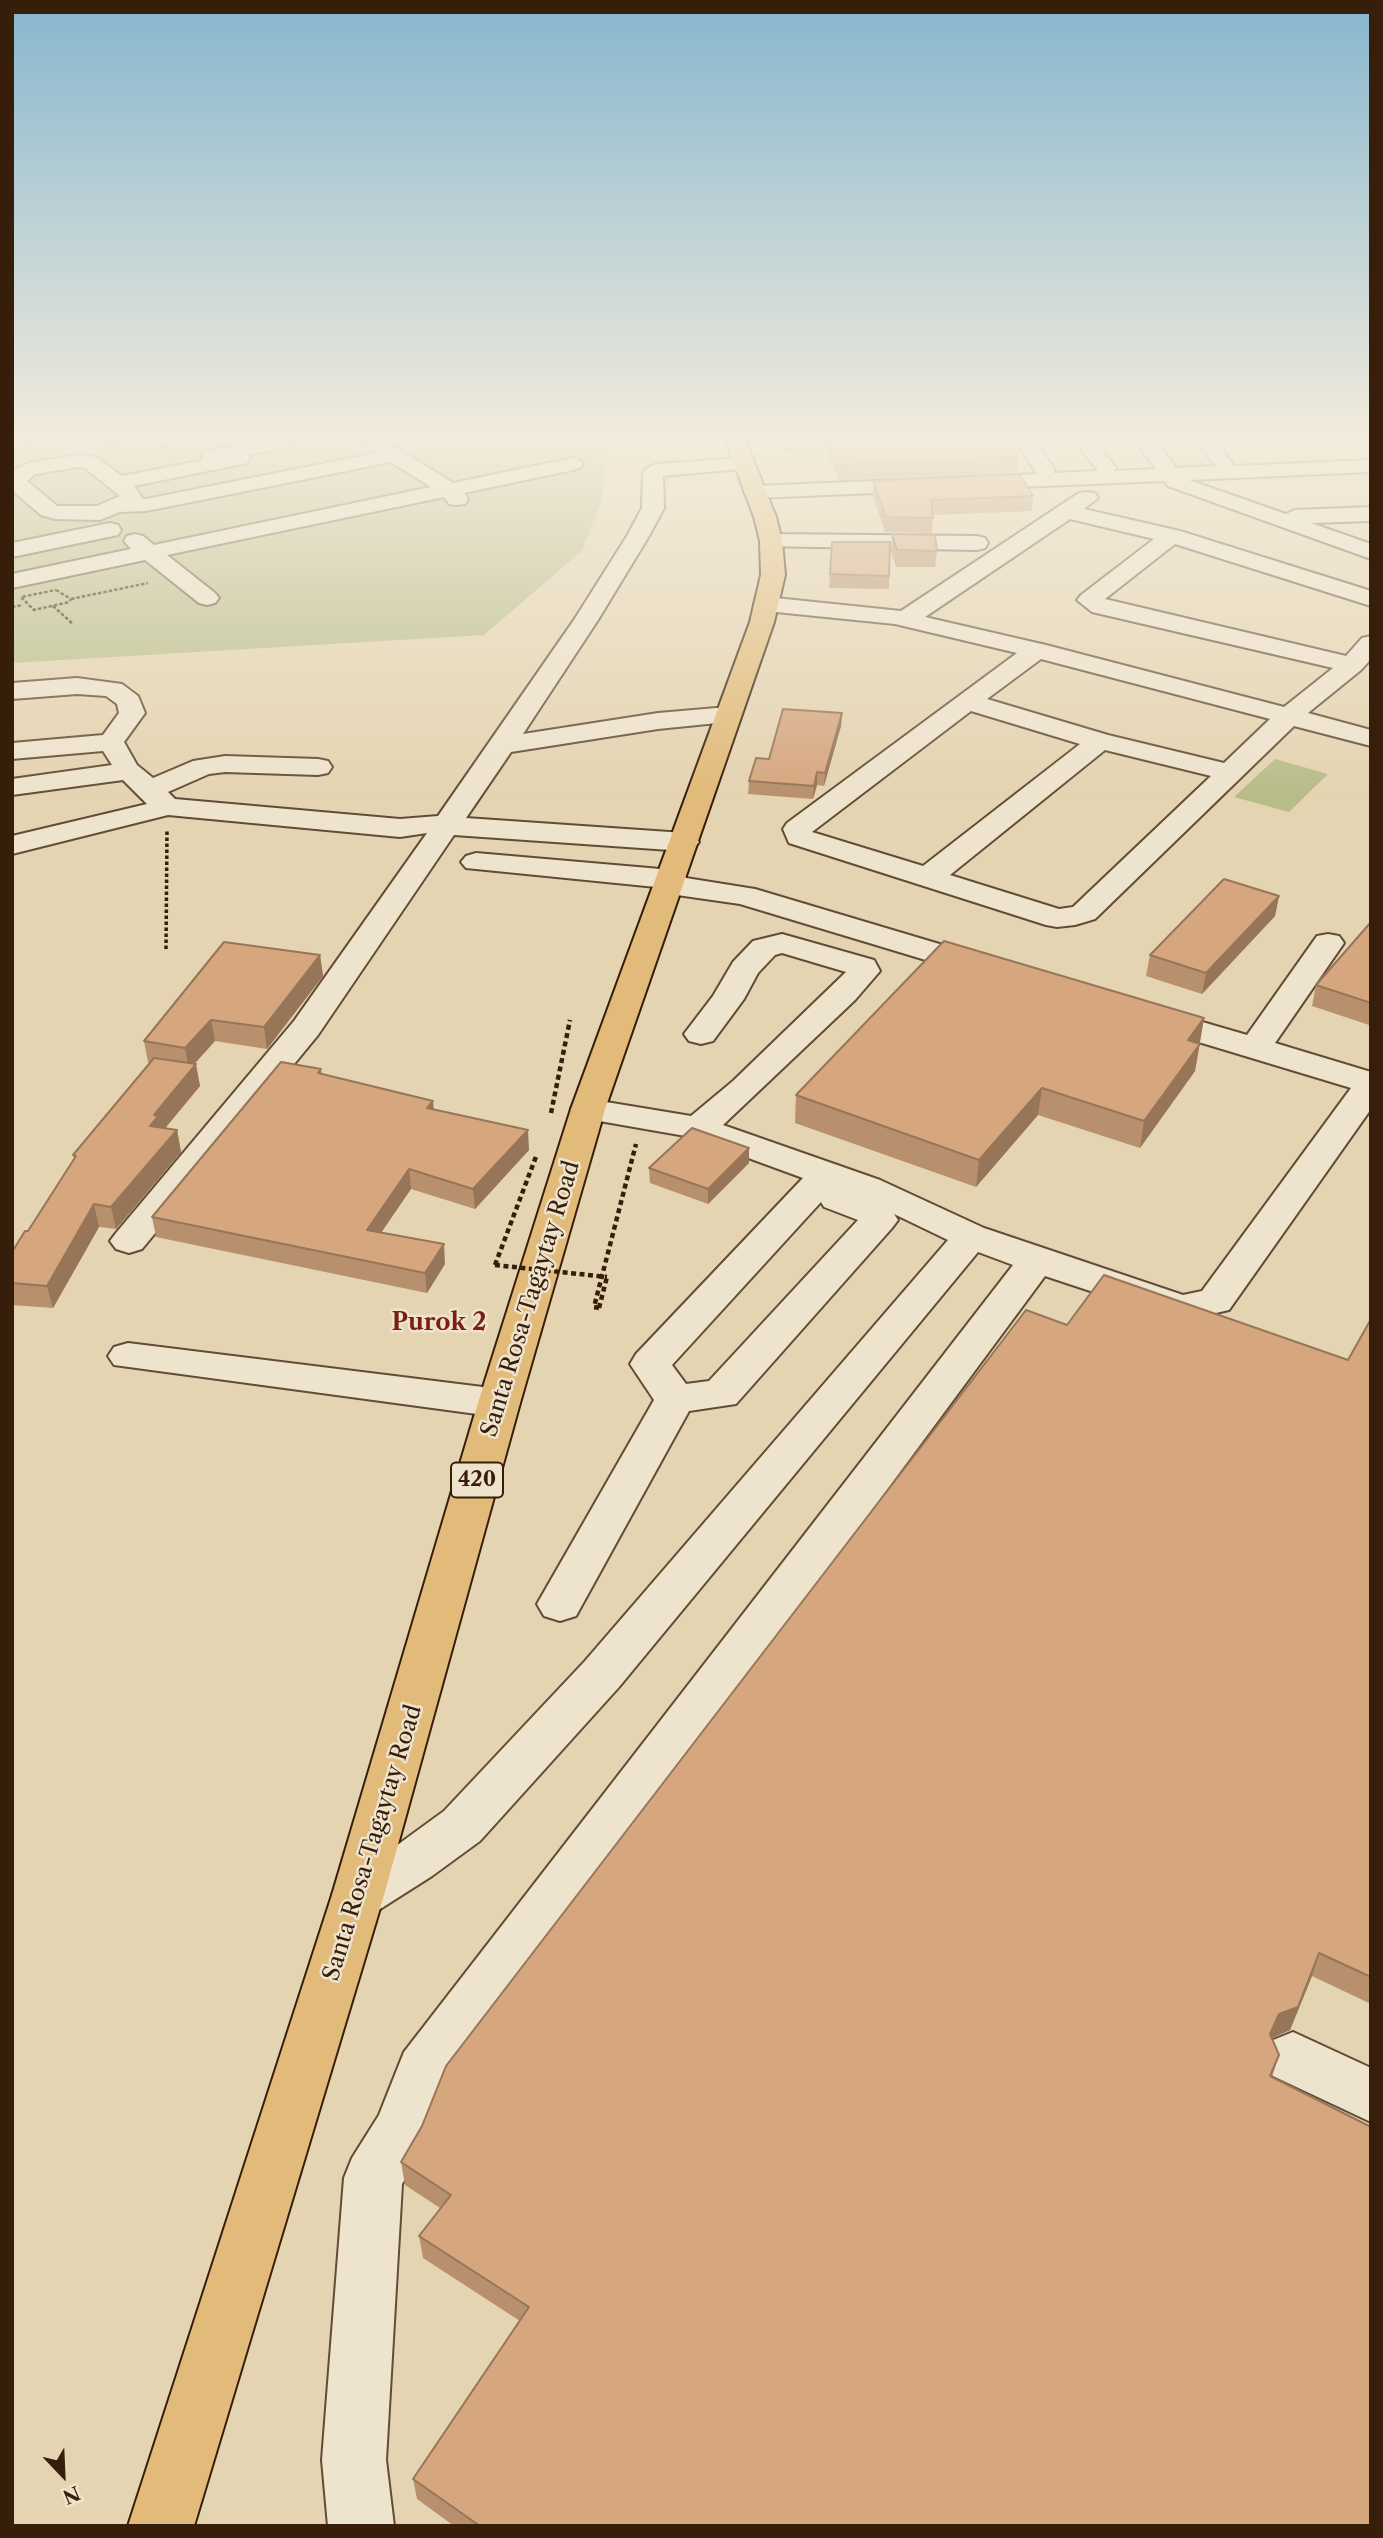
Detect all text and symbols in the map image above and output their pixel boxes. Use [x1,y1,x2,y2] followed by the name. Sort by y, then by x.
[476,1158,586,1440] street label: Santa Rosa-Tagaytay Road
[391,1309,487,1337] district label: Purok 2
[451,1462,503,1498] road number: 420
[318,1702,428,1984] street label: Santa Rosa-Tagaytay Road
[28,2440,98,2510] north arrow
[59,2481,84,2509] text: N

